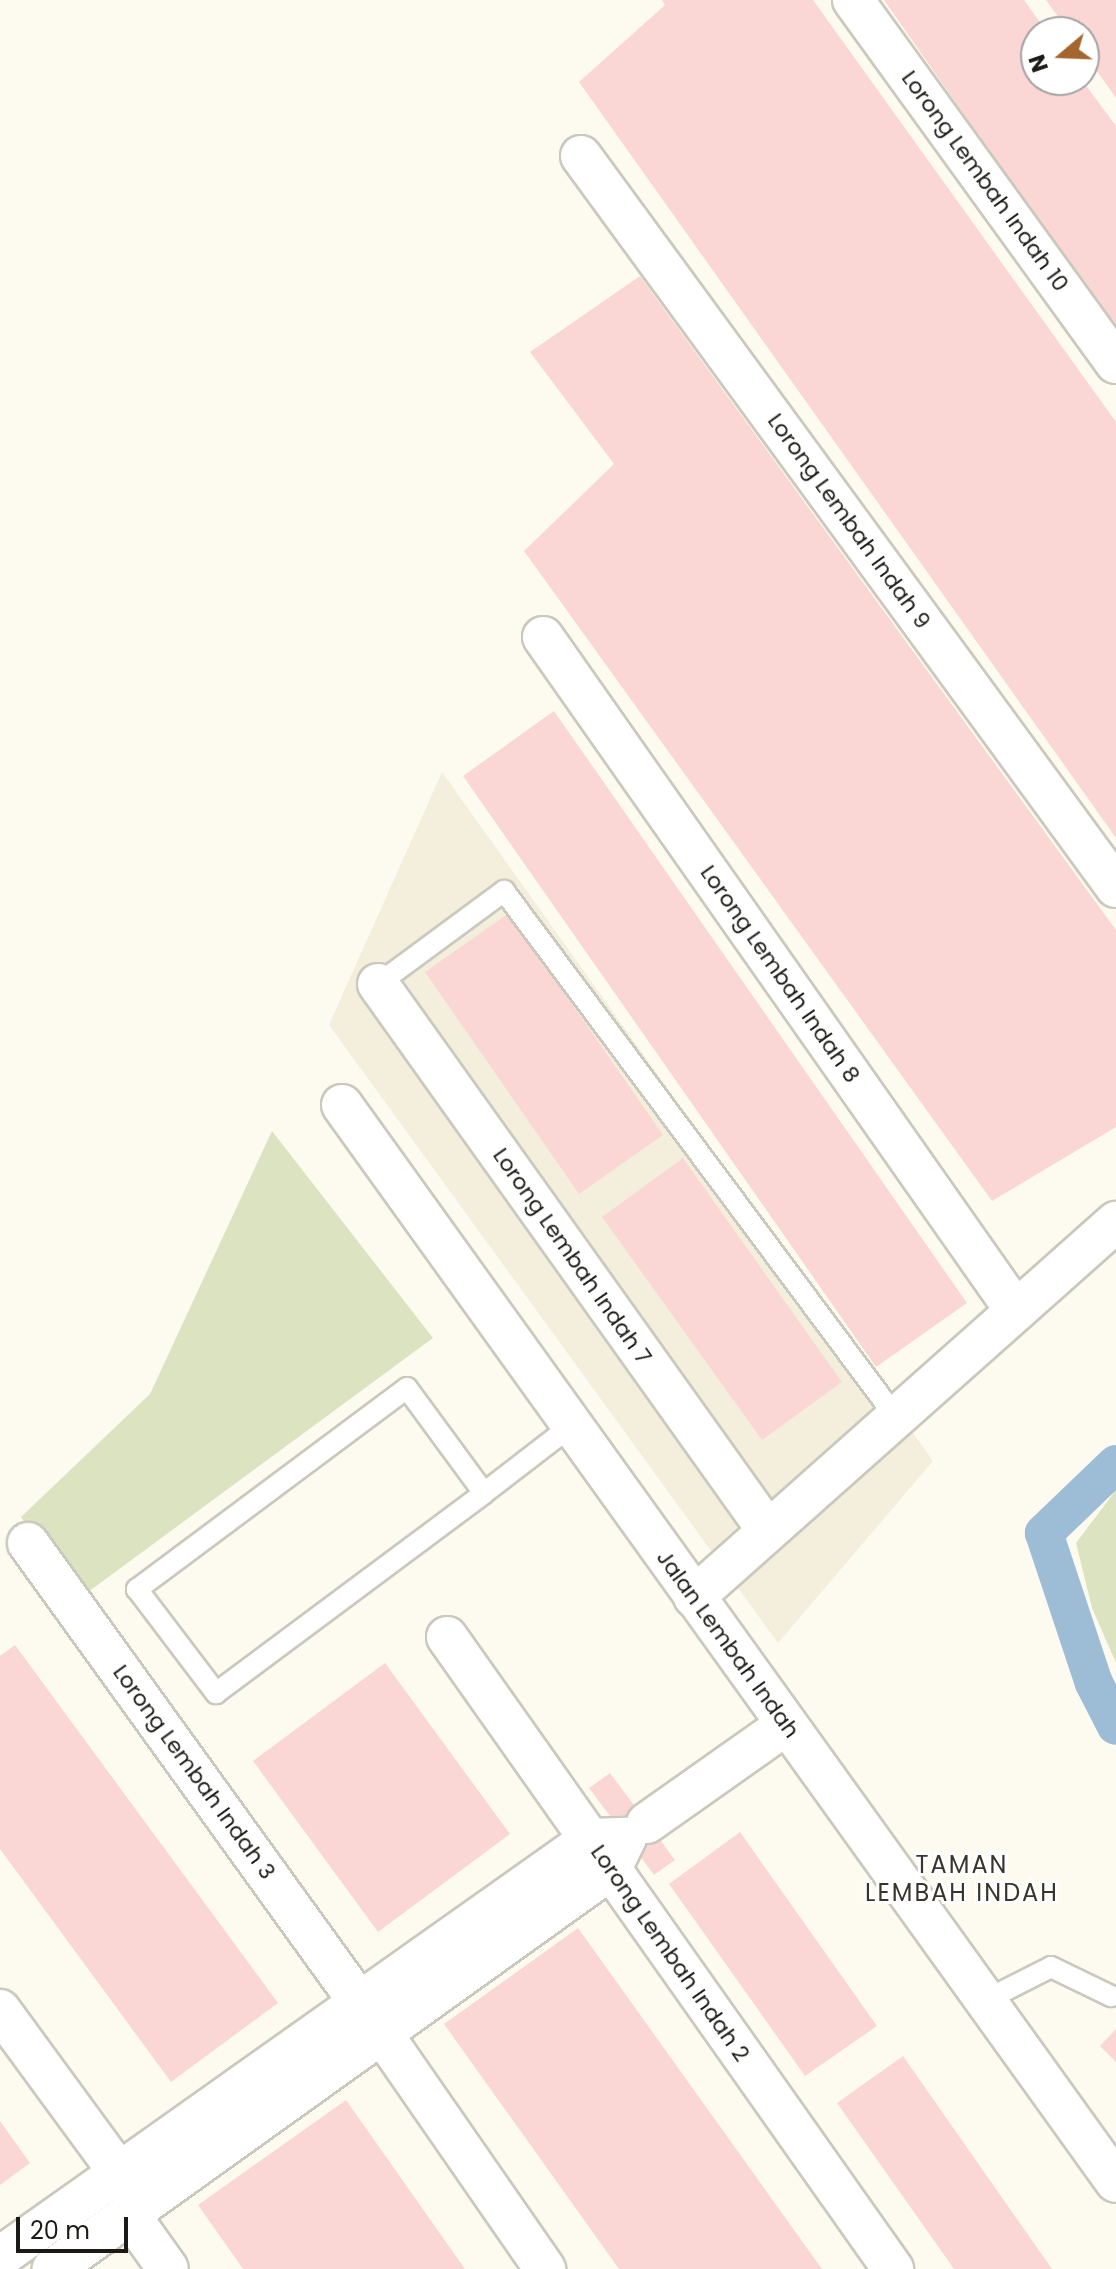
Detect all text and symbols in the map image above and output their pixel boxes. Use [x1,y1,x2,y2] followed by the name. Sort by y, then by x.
[1020,16,1100,96] north arrow
[1021,50,1056,76] text: N
[896,66,1074,296] street label: Lorong Lembah Indah 10
[762,408,936,634] street label: Lorong Lembah Indah 9
[695,860,865,1088] street label: Lorong Lembah Indah 8
[487,1143,657,1369] street label: Lorong Lembah Indah 7
[651,1545,805,1743] street label: Jalan Lembah Indah
[107,1660,281,1884] street label: Lorong Lembah Indah 3
[585,1840,755,2066] street label: Lorong Lembah Indah 2
[865,1851,1059,1907] district label: TAMAN LEMBAH INDAH
[20,2201,132,2251] scale bar
[30,2214,90,2247] text: 20 m

